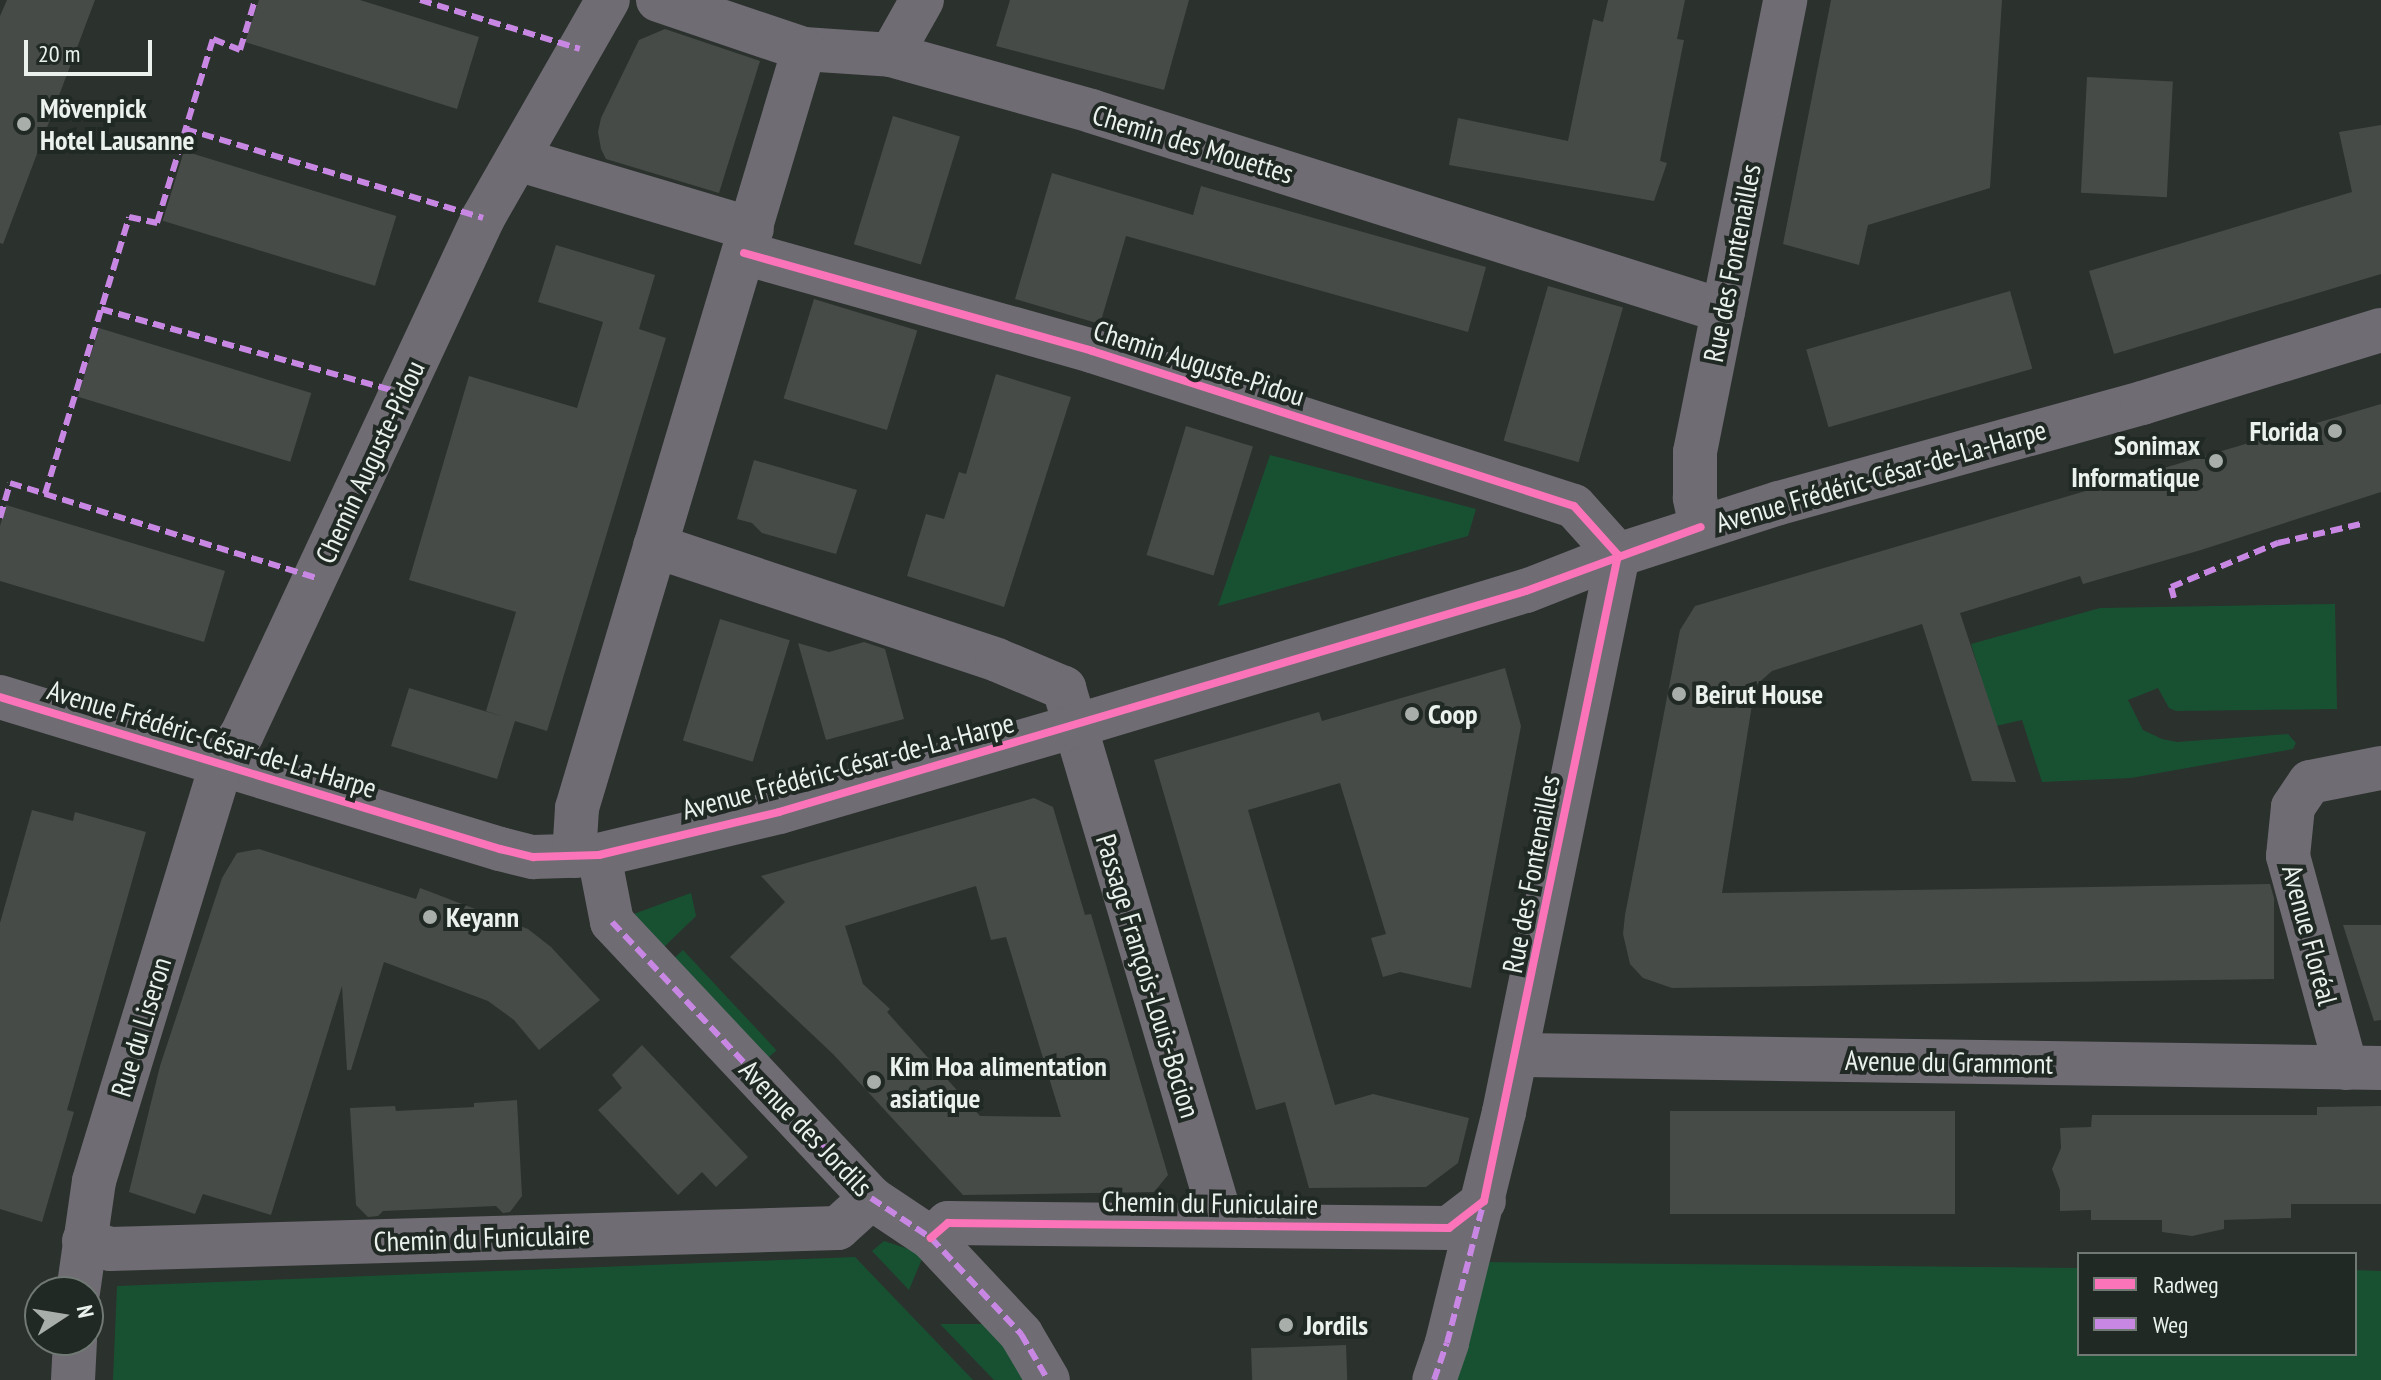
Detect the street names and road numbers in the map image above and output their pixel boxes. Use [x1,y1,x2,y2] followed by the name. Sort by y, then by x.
[1089,98,1297,190] street label: Chemin des Mouettes
[1696,161,1768,365] street label: Rue des Fontenailles
[1089,313,1309,413] street label: Chemin Auguste-Pidou
[308,355,432,569] street label: Chemin Auguste-Pidou
[1712,413,2050,539] street label: Avenue Frédéric-César-de-La-Harpe
[43,673,381,805] street label: Avenue Frédéric-César-de-La-Harpe
[678,705,1018,827] street label: Avenue Frédéric-César-de-La-Harpe
[1495,772,1567,976] street label: Rue des Fontenailles
[1089,830,1207,1122] street label: Passage François-Louis-Bocion
[2275,861,2345,1009] street label: Avenue Floréal
[104,953,178,1101] street label: Rue du Liseron
[1845,1043,2053,1081] street label: Avenue du Grammont
[733,1053,879,1203] street label: Avenue des Jordils
[1101,1184,1319,1222] street label: Chemin du Funiculaire
[373,1217,591,1259] street label: Chemin du Funiculaire

